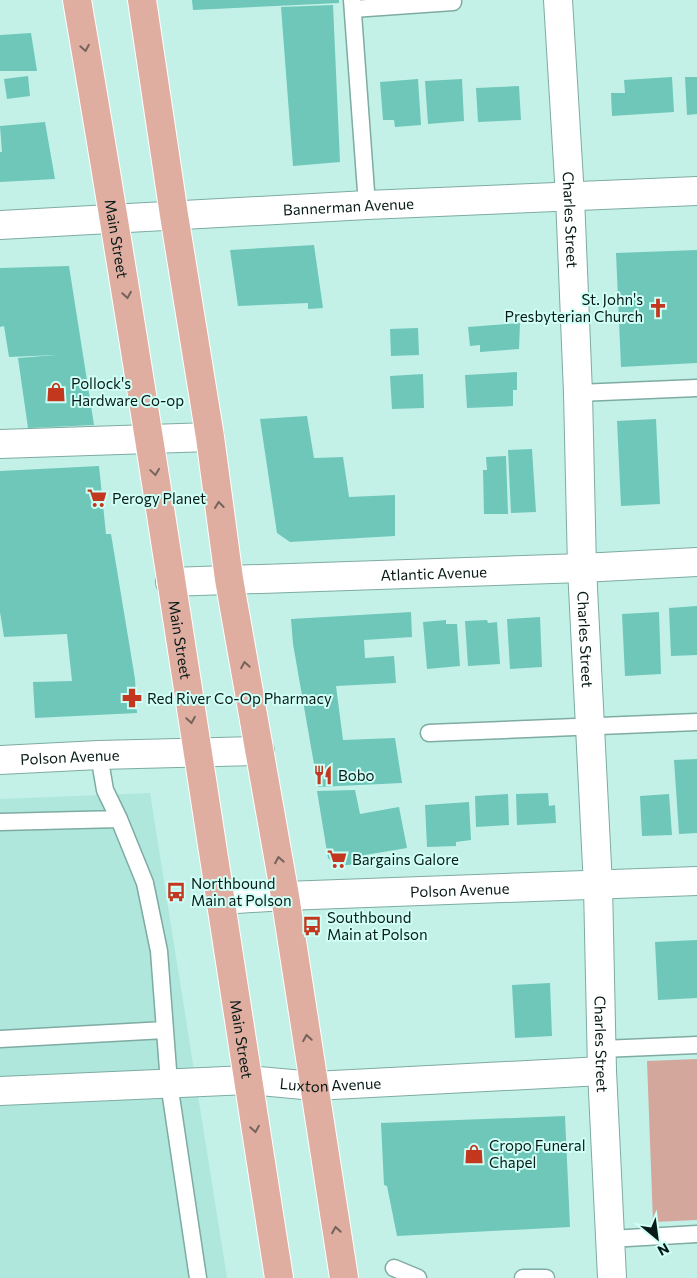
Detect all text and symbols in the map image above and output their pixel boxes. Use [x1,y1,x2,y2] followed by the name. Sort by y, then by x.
[80,44,90,52] one-way arrow
[559,171,582,268] street label: Charles Street
[282,194,414,219] street label: Bannerman Avenue
[102,198,132,280] street label: Main Street
[505,290,643,325] place label: St. John's Presbyterian Church
[121,291,132,299] one-way arrow
[647,297,669,319] church icon: St. John's Presbyterian Church
[71,374,184,409] place label: Pollock's Hardware Co-op
[45,381,67,403] shop icon: Pollock's Hardware Co-op
[149,469,160,477] one-way arrow
[86,487,108,509] supermarket icon: Perogy Planet
[112,489,206,507] place label: Perogy Planet
[214,500,225,508] one-way arrow
[380,562,487,584] street label: Atlantic Avenue
[574,591,597,688] street label: Charles Street
[165,599,195,681] street label: Main Street
[240,661,250,670] one-way arrow
[121,687,143,709] pharmacy icon: Red River Co-Op Pharmacy
[147,689,332,707] place label: Red River Co-Op Pharmacy
[186,715,196,724] one-way arrow
[20,745,120,768] street label: Polson Avenue
[312,764,334,786] restaurant icon: Bobo
[338,766,375,784] place label: Bobo
[326,848,348,870] supermarket icon: Bargains Galore
[352,850,459,868] place label: Bargains Galore
[274,855,284,864] one-way arrow
[191,874,292,909] place label: Northbound Main at Polson
[410,879,510,900] street label: Polson Avenue
[165,881,187,903] bus stop icon: Northbound Main at Polson
[327,908,428,943] place label: Southbound Main at Polson
[301,915,323,937] bus stop icon: Southbound Main at Polson
[591,995,612,1093] street label: Charles Street
[227,998,257,1080] street label: Main Street
[302,1033,313,1041] one-way arrow
[279,1074,382,1095] street label: Luxton Avenue
[250,1124,260,1133] one-way arrow
[489,1136,585,1171] place label: Cropo Funeral Chapel
[463,1143,485,1165] shop icon: Cropo Funeral Chapel
[632,1213,682,1263] north arrow
[332,1225,342,1234] one-way arrow
[655,1240,672,1260] text: N

